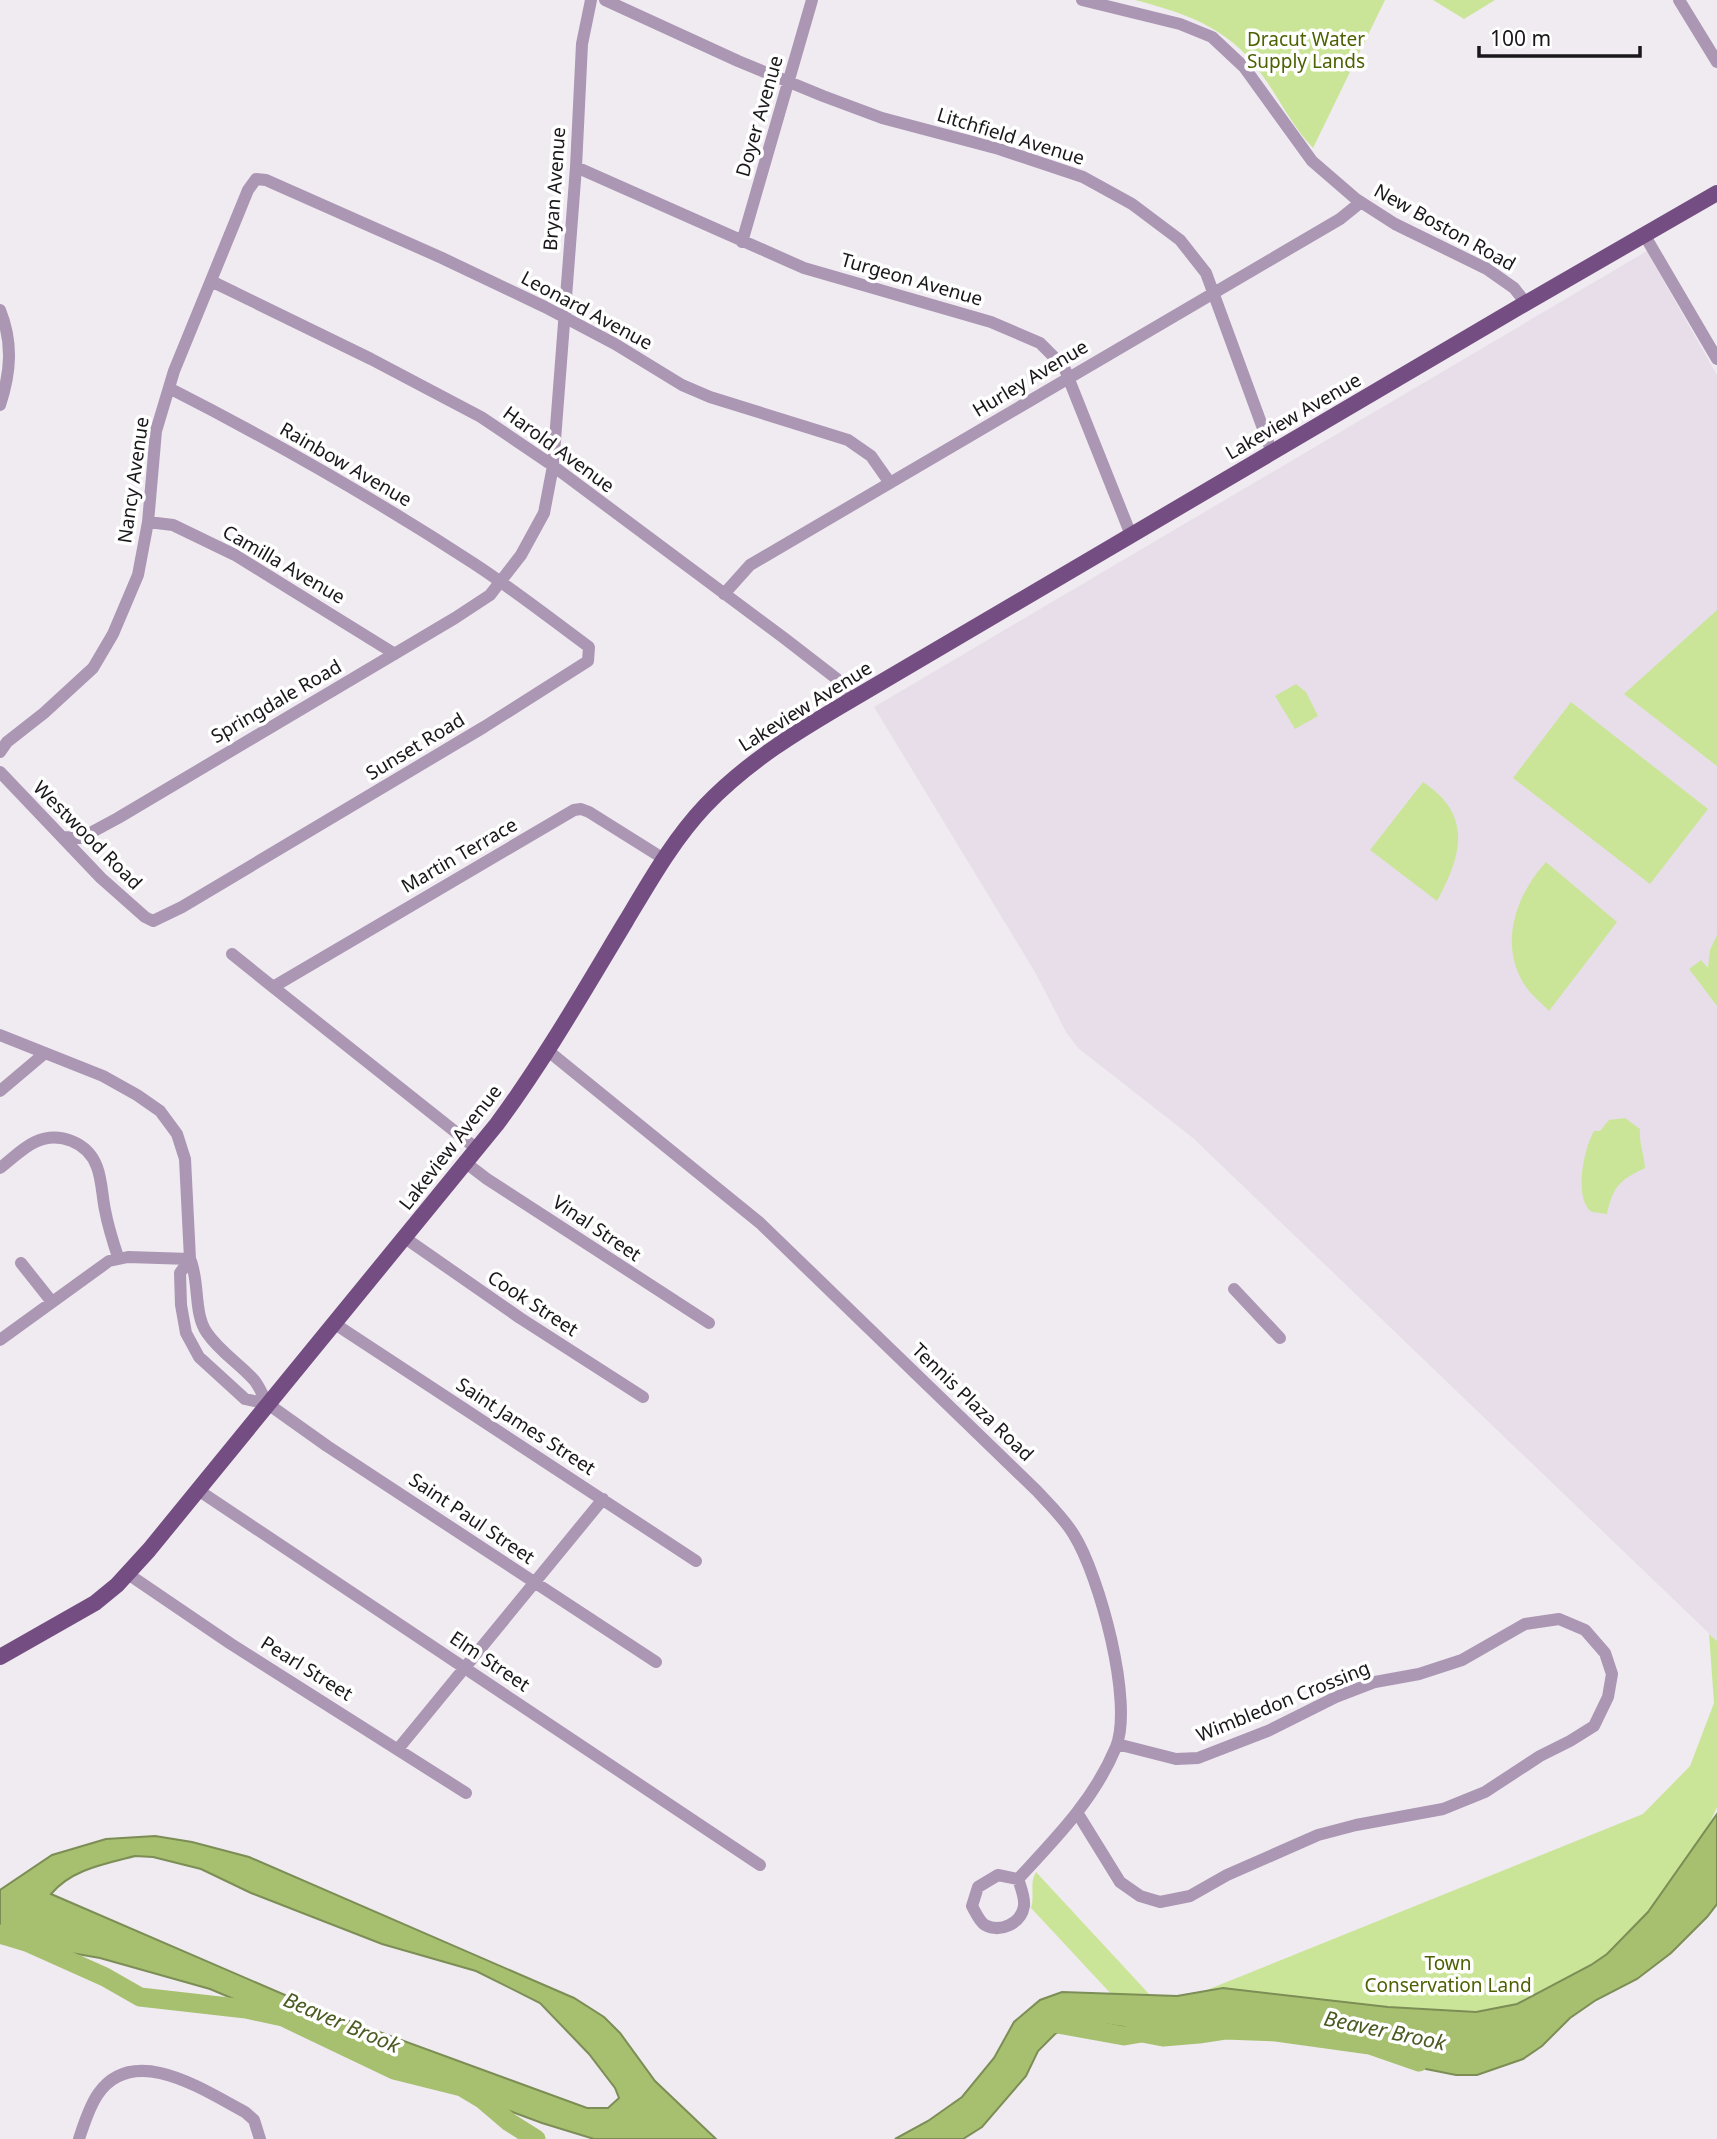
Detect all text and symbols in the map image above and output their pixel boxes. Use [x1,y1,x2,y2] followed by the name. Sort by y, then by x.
[1479,14,1640,58] scale bar
[1490,24,1551,52] text: 100 m
[1247,26,1365,74] park label: Dracut Water Supply Lands
[729,52,789,180] street label: Doyer Avenue
[934,101,1088,171] street label: Litchfield Avenue
[537,126,571,252] street label: Bryan Avenue
[1369,177,1521,277] street label: New Boston Road
[838,246,986,312] street label: Turgeon Avenue
[517,264,657,356] street label: Leonard Avenue
[967,333,1093,423] street label: Hurley Avenue
[1220,367,1366,465] street label: Lakeview Avenue
[498,400,620,498] street label: Harold Avenue
[111,415,155,545] street label: Nancy Avenue
[275,416,417,512] street label: Rainbow Avenue
[218,518,350,610] street label: Camilla Avenue
[206,653,346,749] street label: Springdale Road
[733,655,877,757] street label: Lakeview Avenue
[361,706,469,786] street label: Sunset Road
[28,775,148,895] street label: Westwood Road
[396,811,522,899] street label: Martin Terrace
[393,1079,507,1215] street label: Lakeview Avenue
[548,1189,646,1267] street label: Vinal Street
[483,1264,583,1342] street label: Cook Street
[907,1337,1039,1467] street label: Tennis Plaza Road
[451,1371,601,1481] street label: Saint James Street
[404,1466,540,1570] street label: Saint Paul Street
[445,1625,535,1697] street label: Elm Street
[256,1630,358,1707] street label: Pearl Street
[1192,1654,1374,1748] street label: Wimbledon Crossing
[1364,1950,1532,1998] park label: Town Conservation Land
[280,1985,406,2060] water label: Beaver Brook
[1322,2003,1450,2057] water label: Beaver Brook

